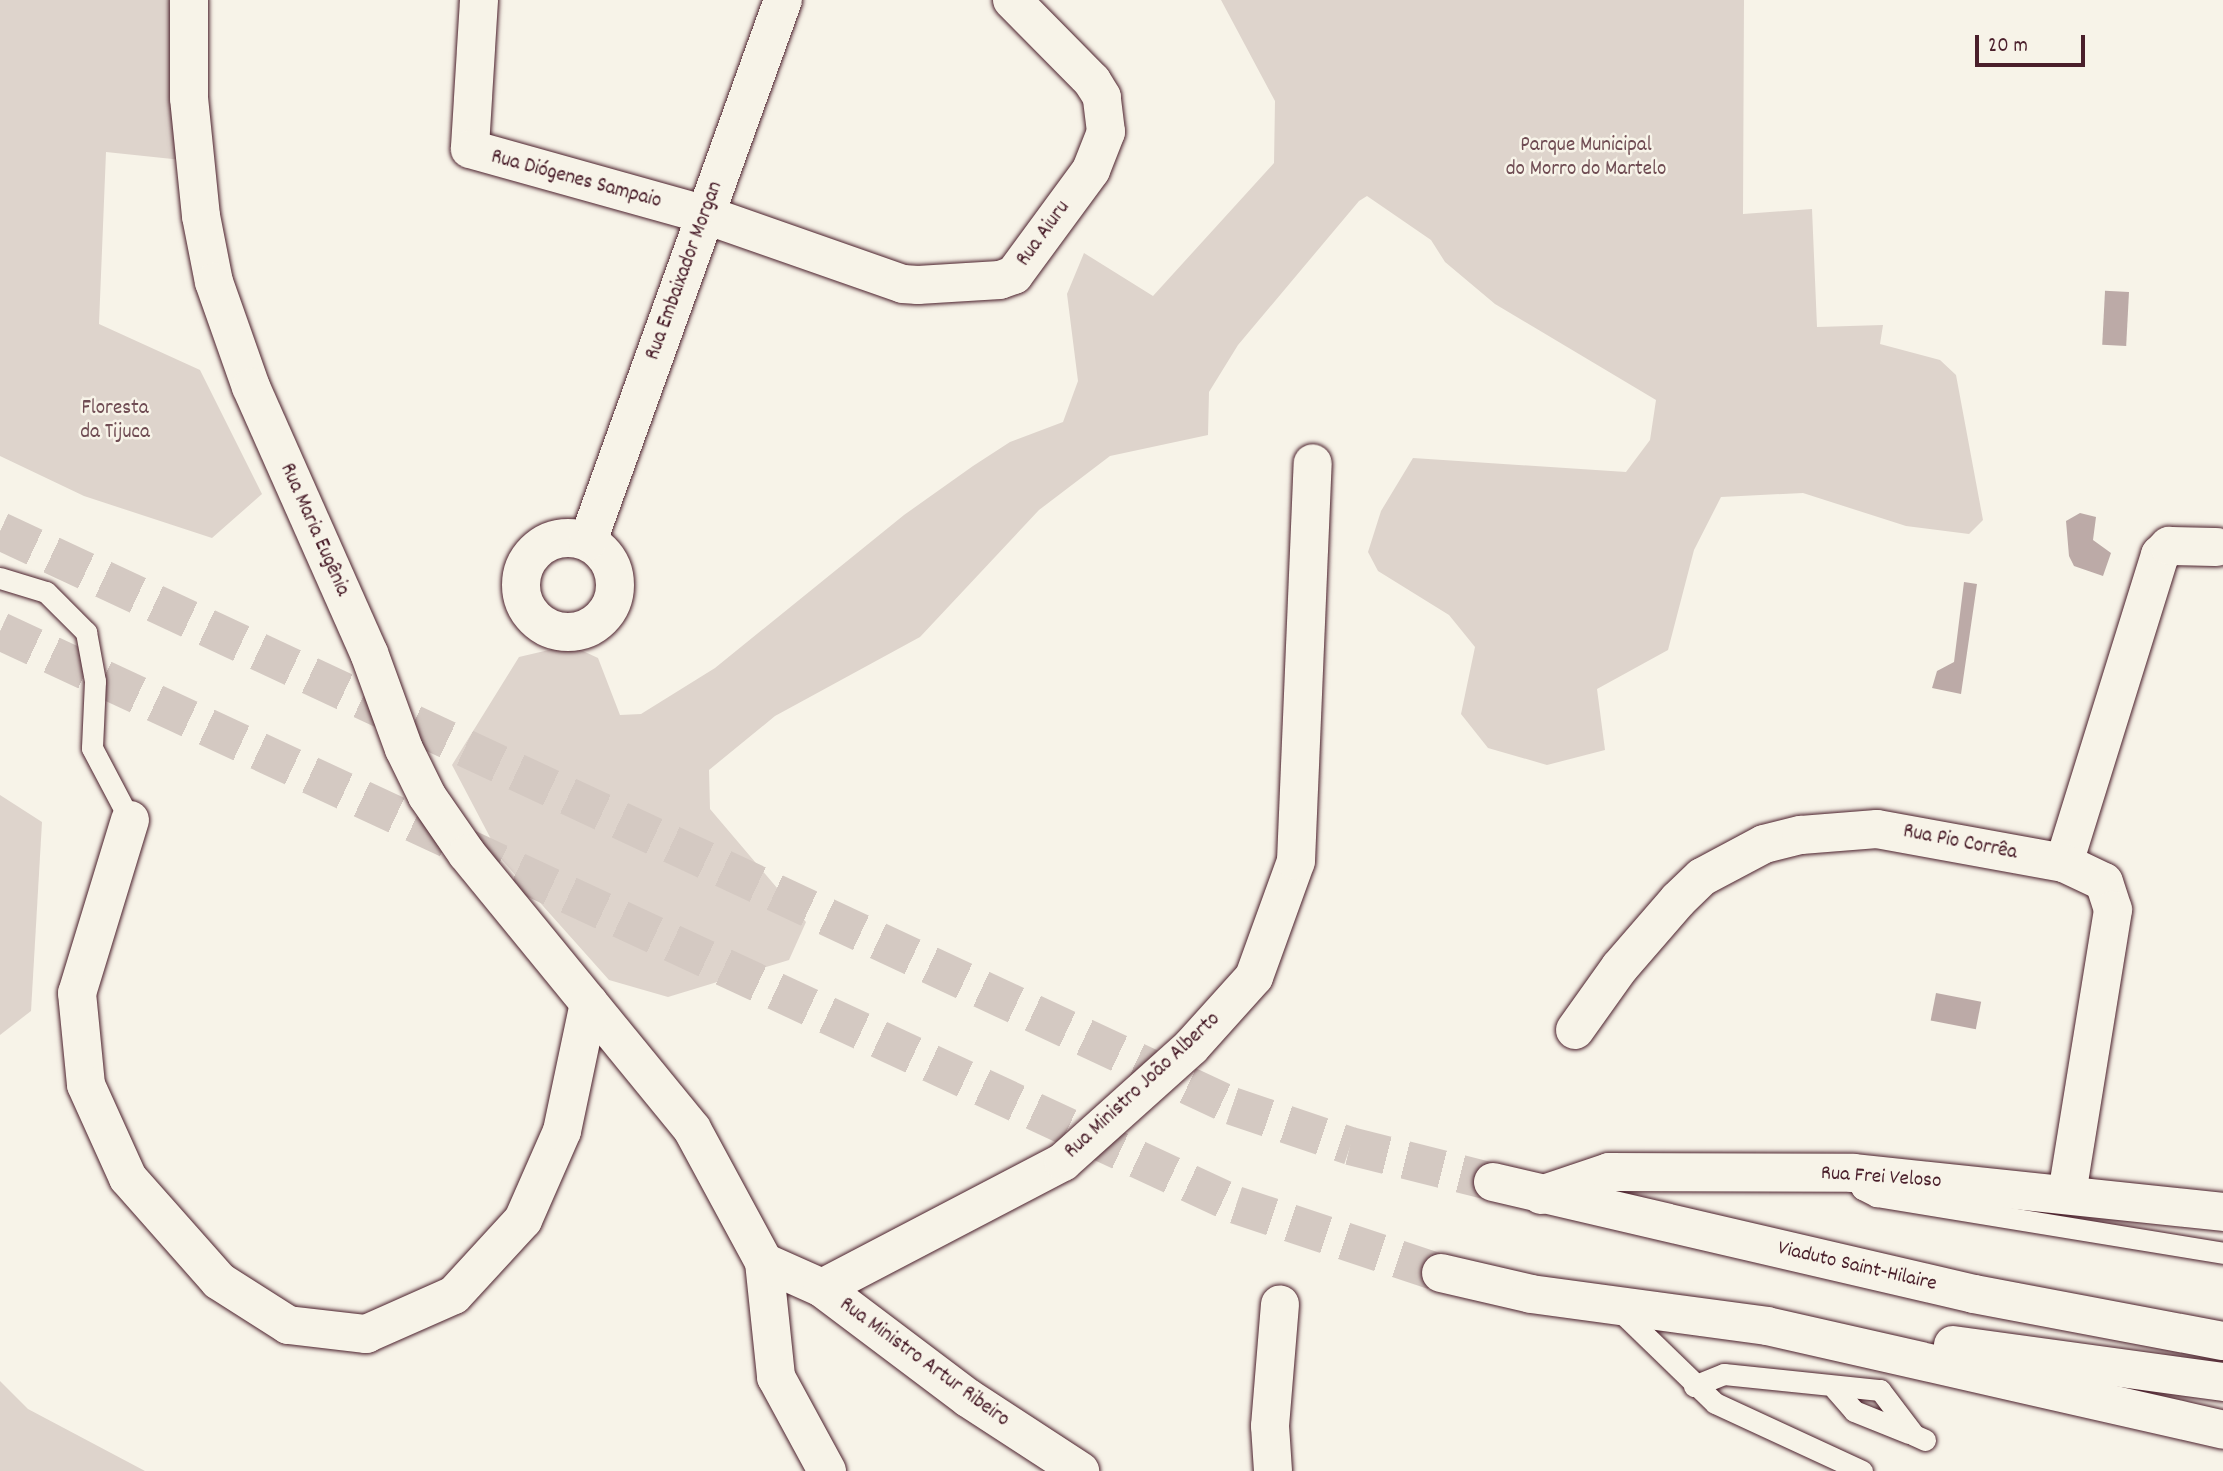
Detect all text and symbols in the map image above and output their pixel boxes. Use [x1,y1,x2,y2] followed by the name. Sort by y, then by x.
[1978,21,2088,65] scale bar
[1988,32,2028,62] text: 20 m
[1506,133,1666,183] park label: Parque Municipal do Morro do Martelo
[488,145,664,215] street label: Rua Diógenes Sampaio
[641,178,729,364] street label: Rua Embaixador Morgan
[1012,196,1076,272] street label: Rua Aiuru
[80,396,150,446] park label: Floresta da Tijuca
[273,460,355,600] street label: Rua Maria Eugênia
[1901,820,2019,866] street label: Rua Pio Corrêa
[1060,1007,1226,1165] street label: Rua Ministro João Alberto
[1820,1161,1942,1195] street label: Rua Frei Veloso
[1775,1236,1939,1298] street label: Viaduto Saint-Hilaire
[834,1293,1014,1433] street label: Rua Ministro Artur Ribeiro

